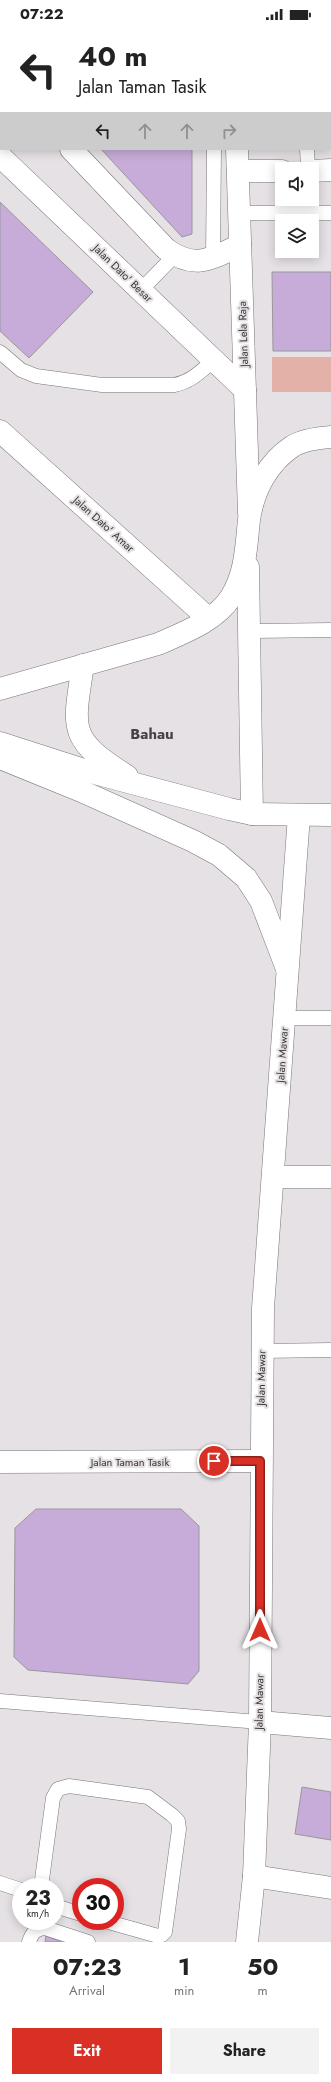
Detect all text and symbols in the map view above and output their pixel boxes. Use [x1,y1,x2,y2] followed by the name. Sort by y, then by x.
[20,3,64,25] text: 07:22
[78,36,147,77] text: 40 m
[12,44,64,96] icon: left
[78,74,206,100] text: Jalan Taman Tasik
[92,120,114,142] icon: left
[134,120,156,142] icon: ahead
[176,120,198,142] icon: ahead
[218,120,240,142] icon: right
[275,162,319,258] map controls
[275,162,319,206] button: sound
[275,214,319,258] button: layers
[88,239,157,306] street label: Jalan Dato' Besar
[234,301,252,369] street label: Jalan Lela Raja
[68,491,138,556] street label: Jalan Dato' Amar
[130,723,174,745] district label: Bahau
[272,1027,292,1085] street label: Jalan Mawar
[252,1350,269,1408] street label: Jalan Mawar
[197,1444,231,1478] pin
[203,1450,225,1472] icon: arrive
[89,1454,169,1470] street label: Jalan Taman Tasik
[239,1609,281,1651] position arrow
[250,1674,267,1732] street label: Jalan Mawar
[72,1878,124,1930] speed limit sign: 30
[25,1884,51,1913] text: 23
[27,1906,49,1921] text: km/h
[53,1949,121,1984] text: 07:23
[178,1949,190,1984] text: 1
[247,1949,278,1984] text: 50
[69,1981,105,2000] text: Arrival
[174,1981,194,2000] text: min
[258,1981,268,2000] text: m
[12,2028,162,2074] button: Exit
[170,2028,319,2074] button: Share

